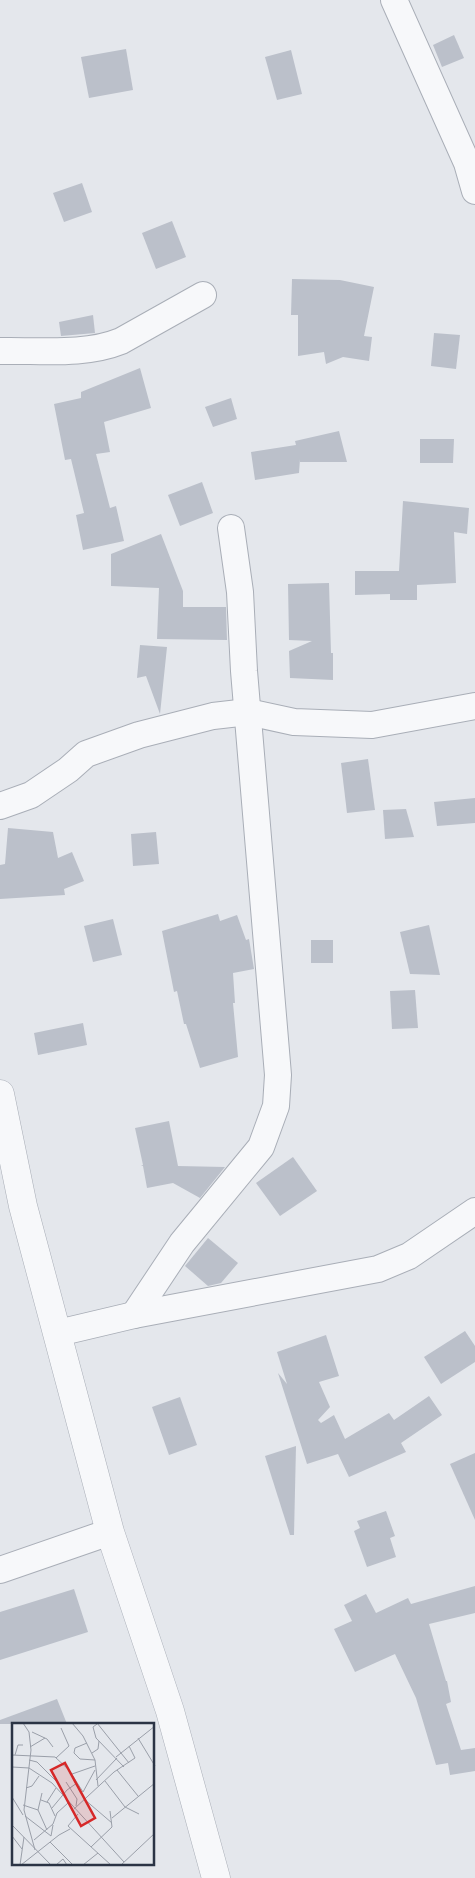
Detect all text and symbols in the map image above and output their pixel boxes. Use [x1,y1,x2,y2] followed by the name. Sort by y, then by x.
[12,1723,155,1866] inset map

